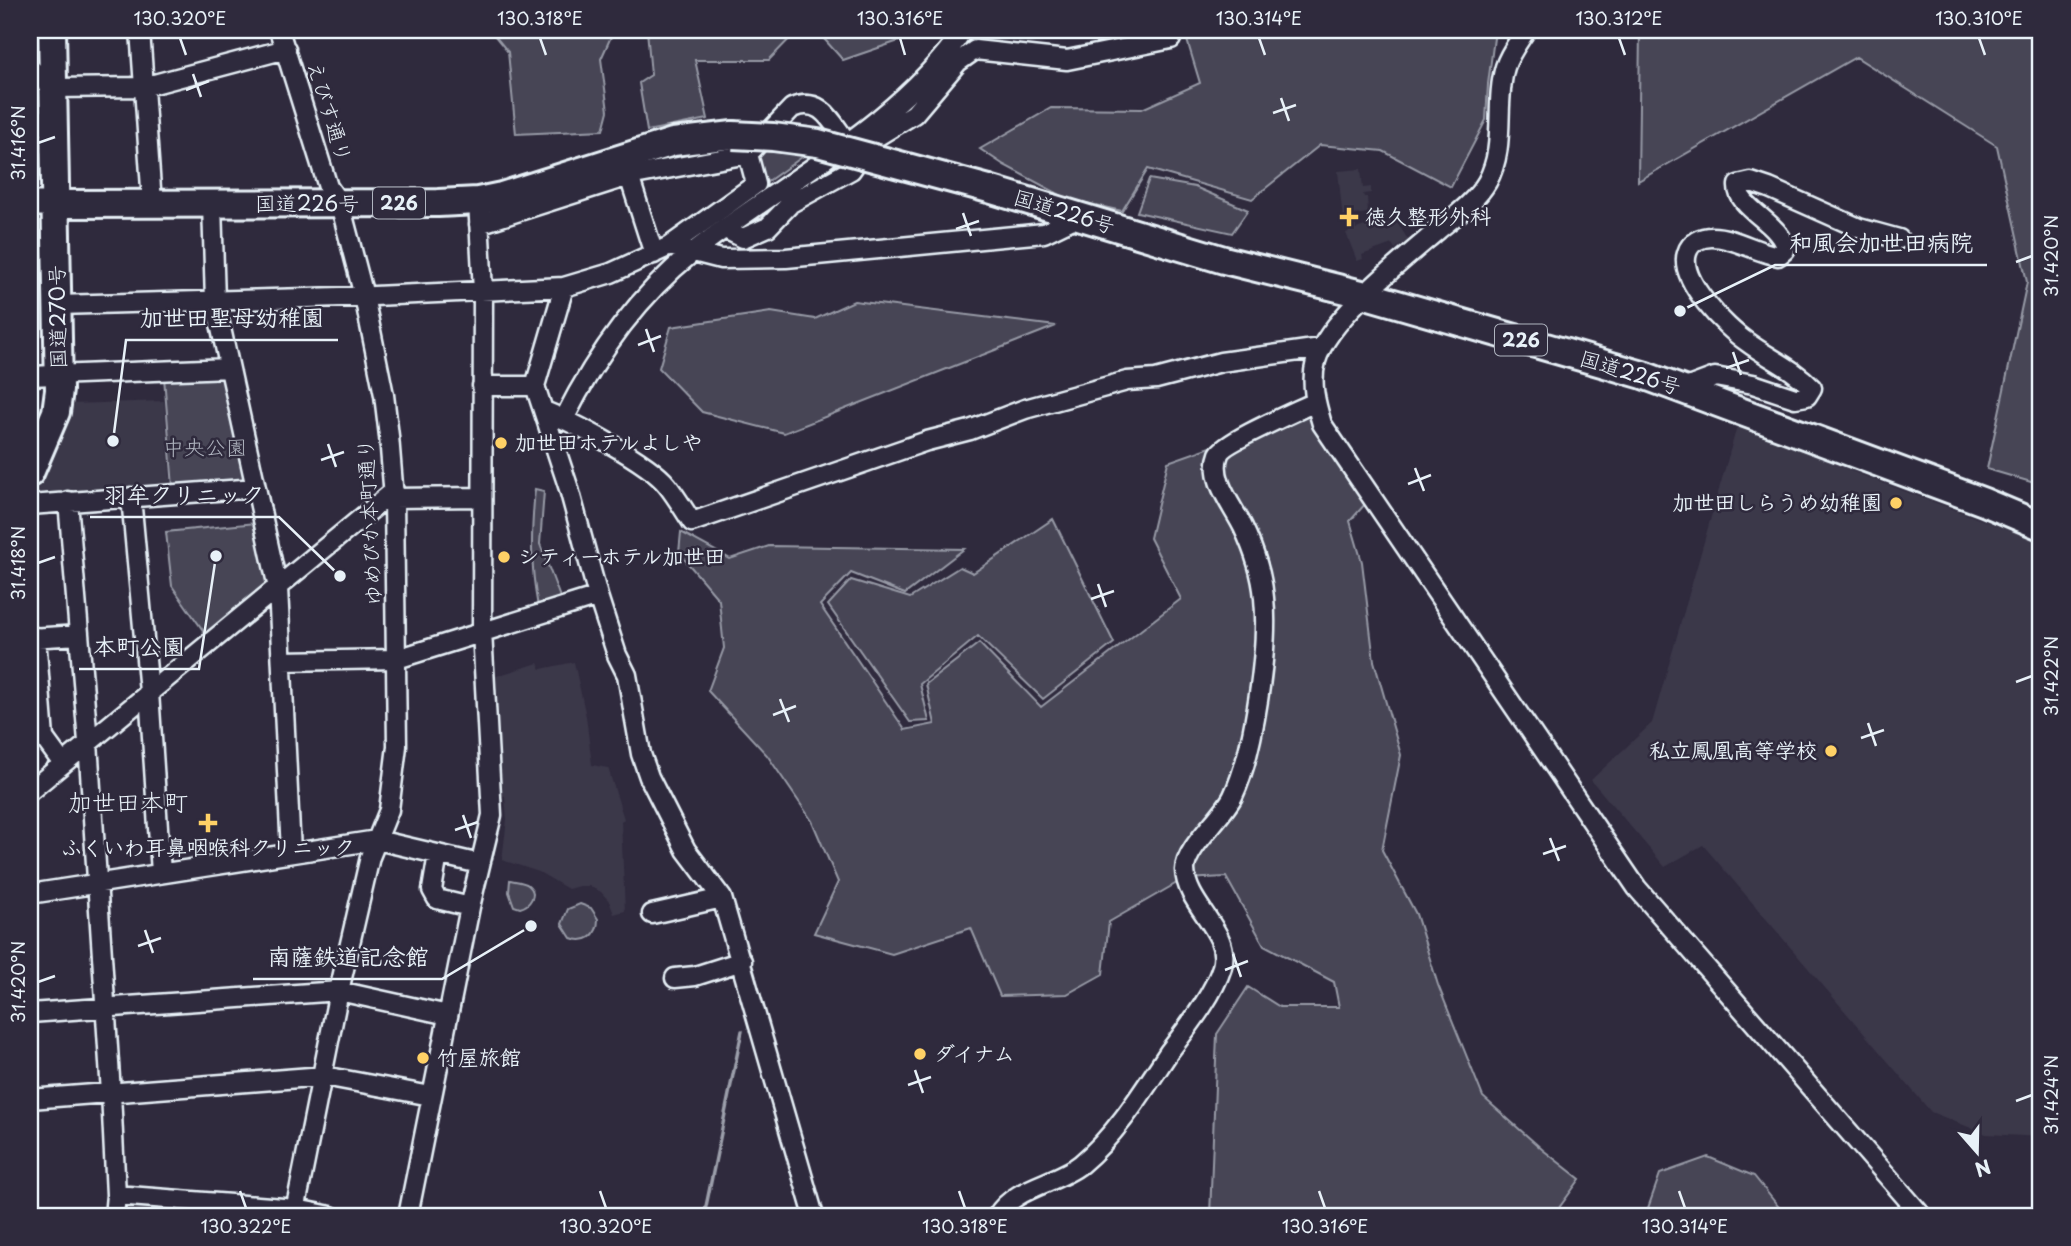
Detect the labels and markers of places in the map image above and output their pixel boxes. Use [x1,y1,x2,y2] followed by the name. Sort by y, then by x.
[1365,199,1491,231] place label: 徳久整形外科
[1339,207,1359,227] marker: 徳久整形外科
[1775,221,1987,265] callout: 和風会加世田病院
[126,296,338,340] callout: 加世田聖母幼稚園
[515,425,703,457] place label: 加世田ホテルよしや
[493,435,509,451] marker: 加世田ホテルよしや
[90,473,279,517] callout: 羽牟クリニック
[1672,485,1882,517] place label: 加世田しらうめ幼稚園
[1888,495,1904,511] marker: 加世田しらうめ幼稚園
[518,539,725,571] place label: シティーホテル加世田
[496,549,512,565] marker: シティーホテル加世田
[79,625,199,669] callout: 本町公園
[1649,733,1817,765] place label: 私立鳳凰高等学校
[1823,743,1839,759] marker: 私立鳳凰高等学校
[198,813,218,833] marker: ふくいわ耳鼻咽喉科クリニック
[61,830,355,862] place label: ふくいわ耳鼻咽喉科クリニック
[253,935,442,979] callout: 南薩鉄道記念館
[934,1036,1015,1068] place label: ダイナム
[437,1040,521,1072] place label: 竹屋旅館
[912,1046,928,1062] marker: ダイナム
[415,1050,431,1066] marker: 竹屋旅館

